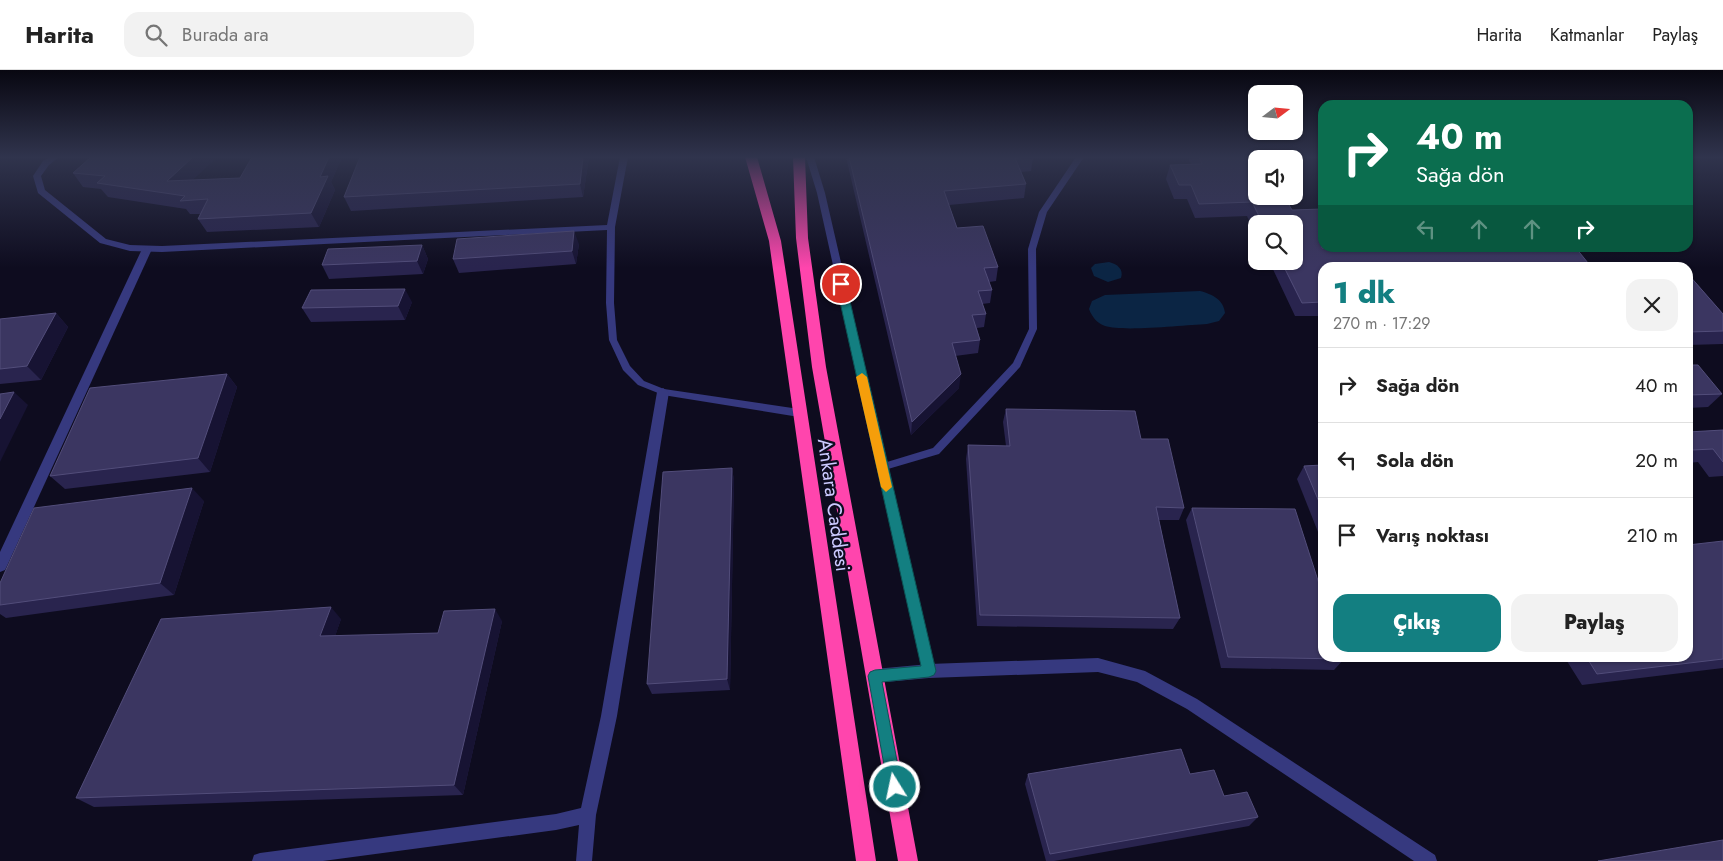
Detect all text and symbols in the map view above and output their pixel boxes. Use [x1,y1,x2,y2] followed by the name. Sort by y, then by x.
[124,12,474,57] search box
[25,17,94,52] text: Harita
[142,21,170,49] icon: search
[182,21,269,48] text: Burada ara
[1476,22,1522,48] text: Harita
[1550,22,1624,48] text: Katmanlar
[1652,22,1698,48] text: Paylaş
[1248,85,1302,140] north arrow
[1248,85,1303,270] map controls
[1416,112,1503,162] text: 40 m
[1333,120,1398,185] icon: right
[1248,150,1303,205] button: sound
[1416,158,1504,190] text: Sağa dön
[1248,215,1303,270] button: search
[1412,215,1440,243] icon: left
[1465,215,1493,243] icon: ahead
[1518,215,1546,243] icon: ahead
[1571,215,1599,243] icon: right
[820,263,862,305] pin
[827,270,855,298] icon: arrive
[1333,271,1395,314] text: 1 dk
[1626,279,1678,331] button: close
[1333,312,1431,335] text: 270 m · 17:29
[1333,371,1361,399] icon: right
[1376,372,1460,399] text: Sağa dön
[1635,372,1678,399] text: 40 m
[810,437,857,574] street label: Ankara Caddesi
[1333,446,1361,474] icon: left
[1376,447,1454,474] text: Sola dön
[1635,447,1678,474] text: 20 m
[1333,521,1361,549] icon: arrive
[1376,522,1489,549] text: Varış noktası
[1627,522,1678,549] text: 210 m
[1333,594,1501,652] button: Çıkış
[1511,594,1678,652] button: Paylaş
[868,760,920,812] position arrow

